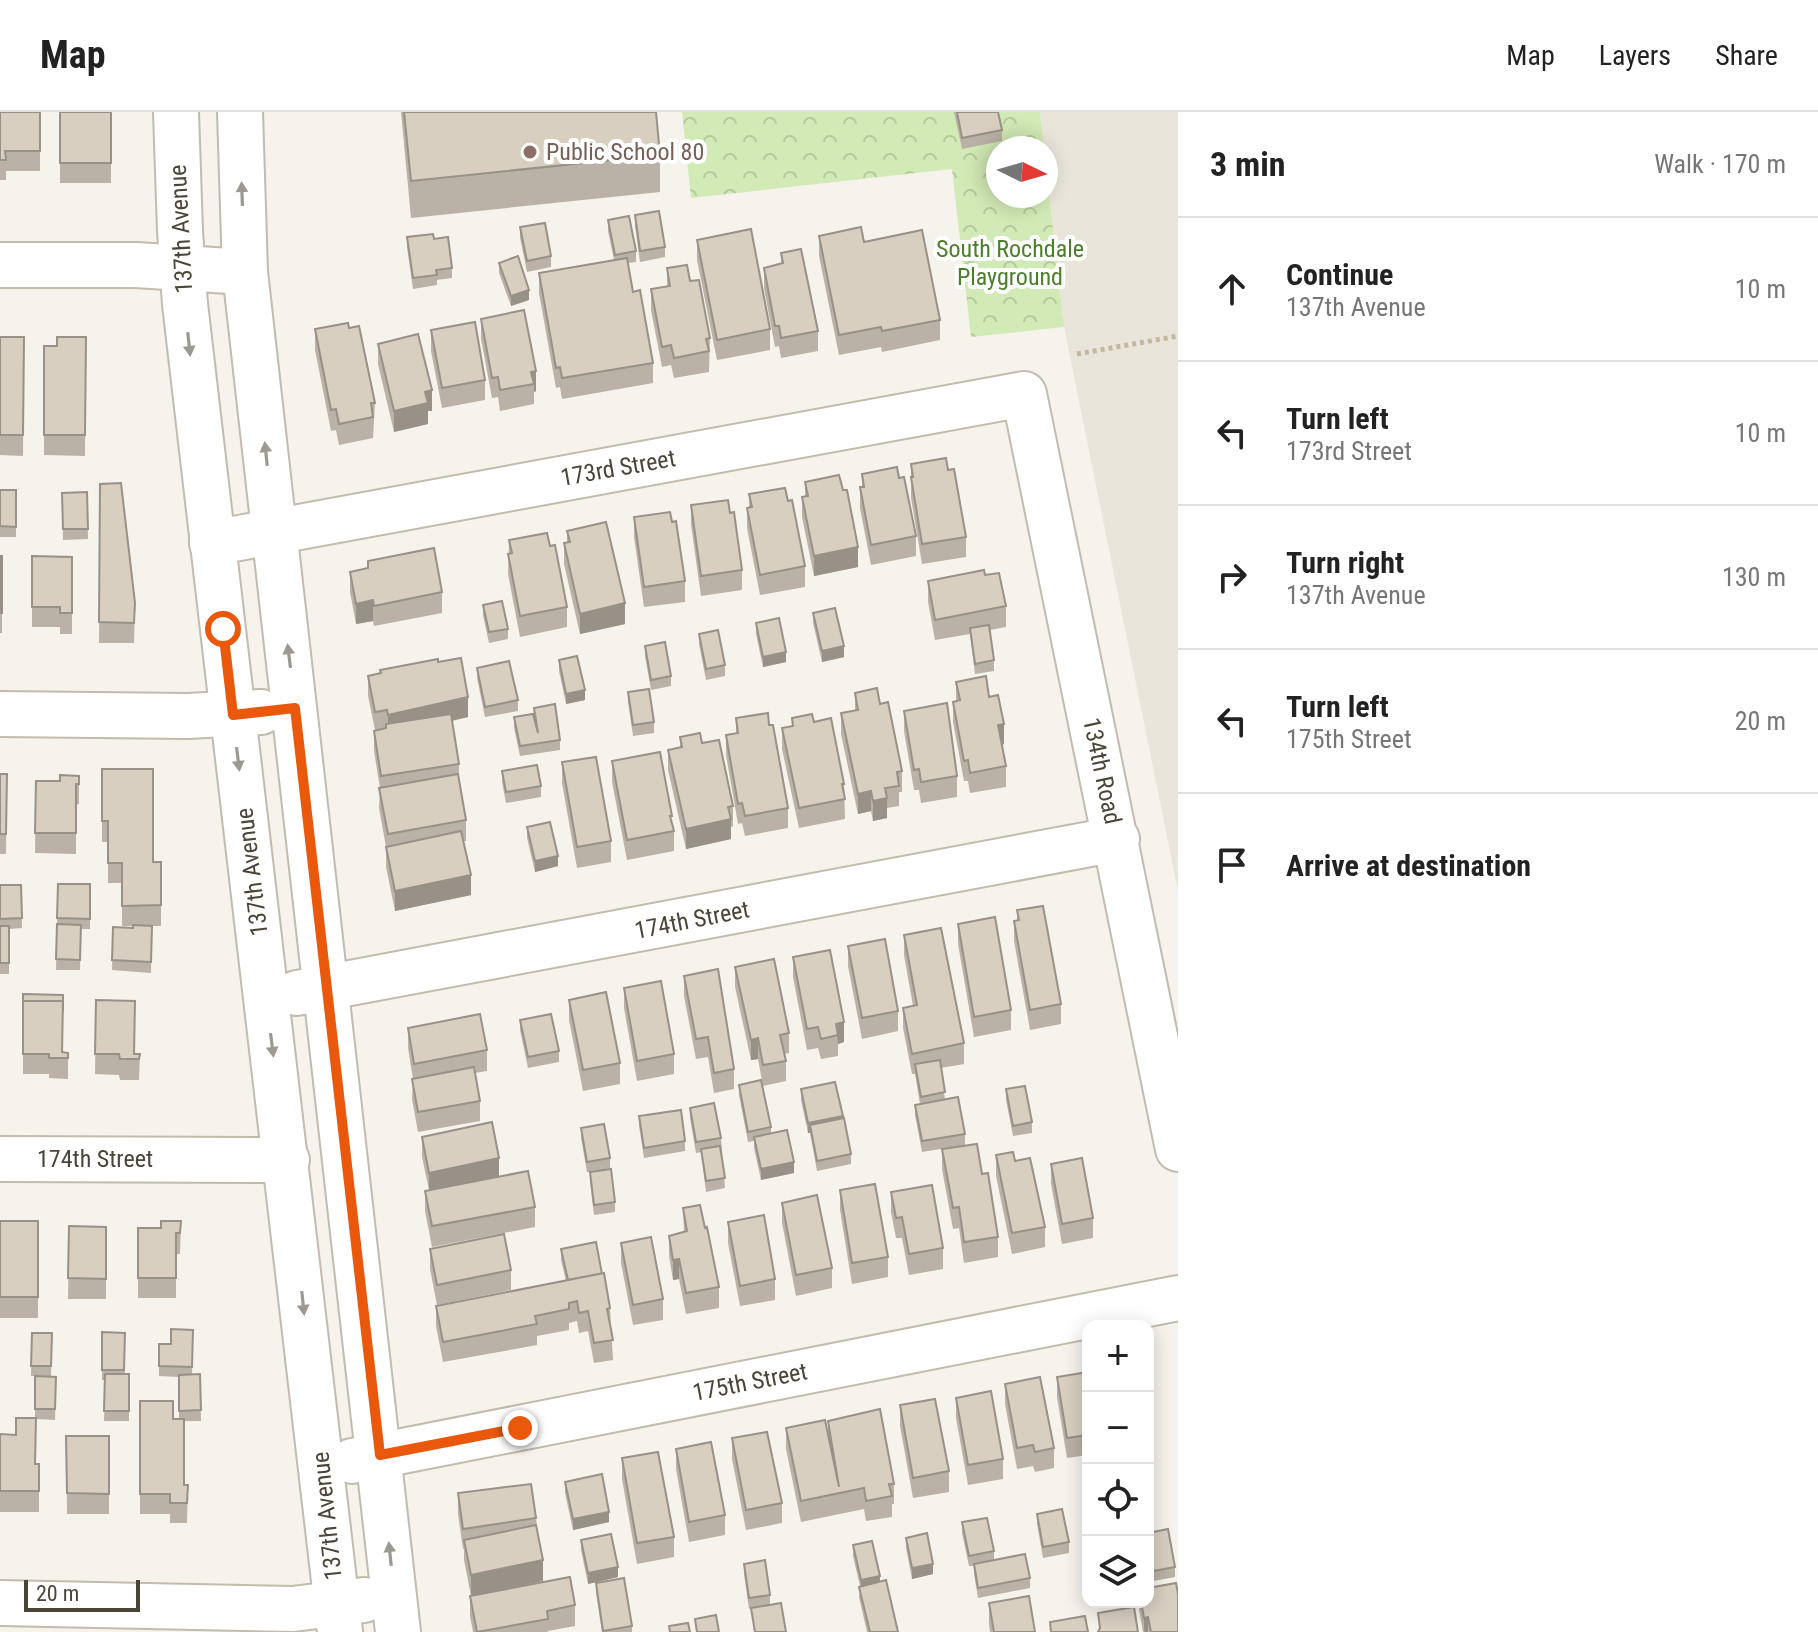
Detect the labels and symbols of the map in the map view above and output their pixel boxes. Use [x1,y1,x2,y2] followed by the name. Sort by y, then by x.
[986,136,1058,208] north arrow
[546,138,704,166] place label: Public School 80
[521,143,539,161] marker: Public School 80
[164,164,198,294] street label: 137th Avenue
[236,181,249,206] one-way arrow
[936,235,1084,291] park label: South Rochdale Playground
[183,332,196,357] one-way arrow
[259,441,272,466] one-way arrow
[558,444,678,492] street label: 173rd Street
[205,611,241,647] route start
[282,643,295,668] one-way arrow
[1077,715,1127,827] street label: 134th Road
[232,747,245,772] one-way arrow
[230,806,274,938] street label: 137th Avenue
[632,895,752,945] street label: 174th Street
[266,1033,279,1058] one-way arrow
[37,1145,153,1173] street label: 174th Street
[297,1291,310,1316] one-way arrow
[690,1357,810,1407] street label: 175th Street
[502,1410,538,1446] route end
[306,1450,348,1582] street label: 137th Avenue
[384,1542,397,1567] one-way arrow
[24,1576,140,1612] scale bar

